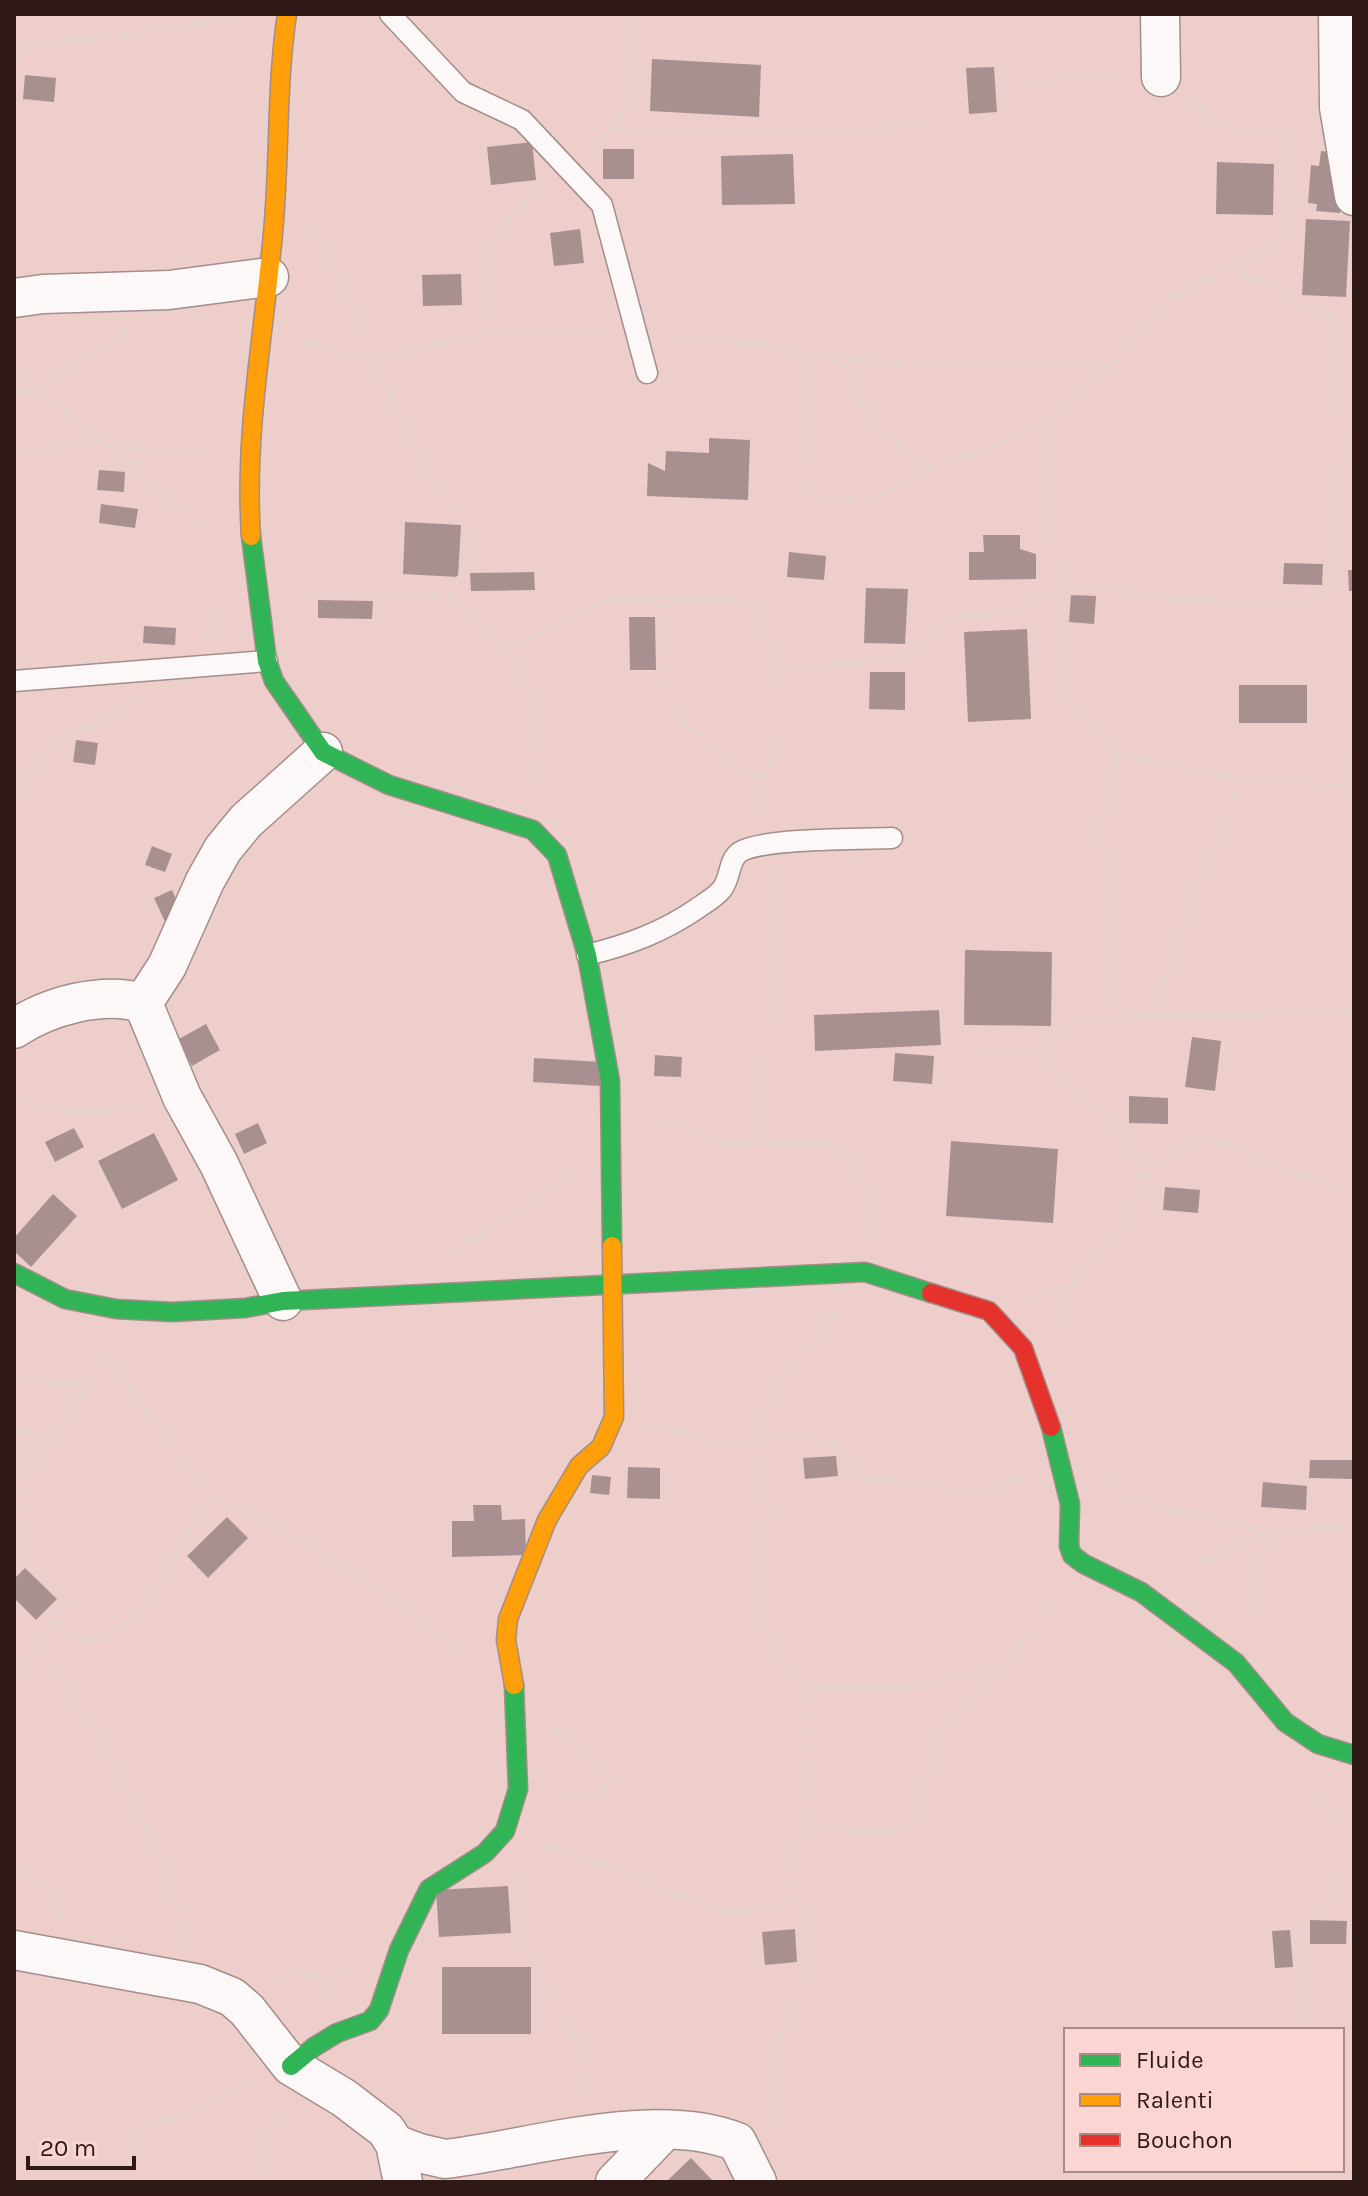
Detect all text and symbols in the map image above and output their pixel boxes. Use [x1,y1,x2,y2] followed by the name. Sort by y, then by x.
[1064,2028,1344,2172] legend
[1136,2046,1204,2074] text: Fluide
[1136,2086,1214,2114] text: Ralenti
[28,2120,134,2170] scale bar
[1136,2126,1233,2154] text: Bouchon
[40,2134,96,2162] text: 20 m

